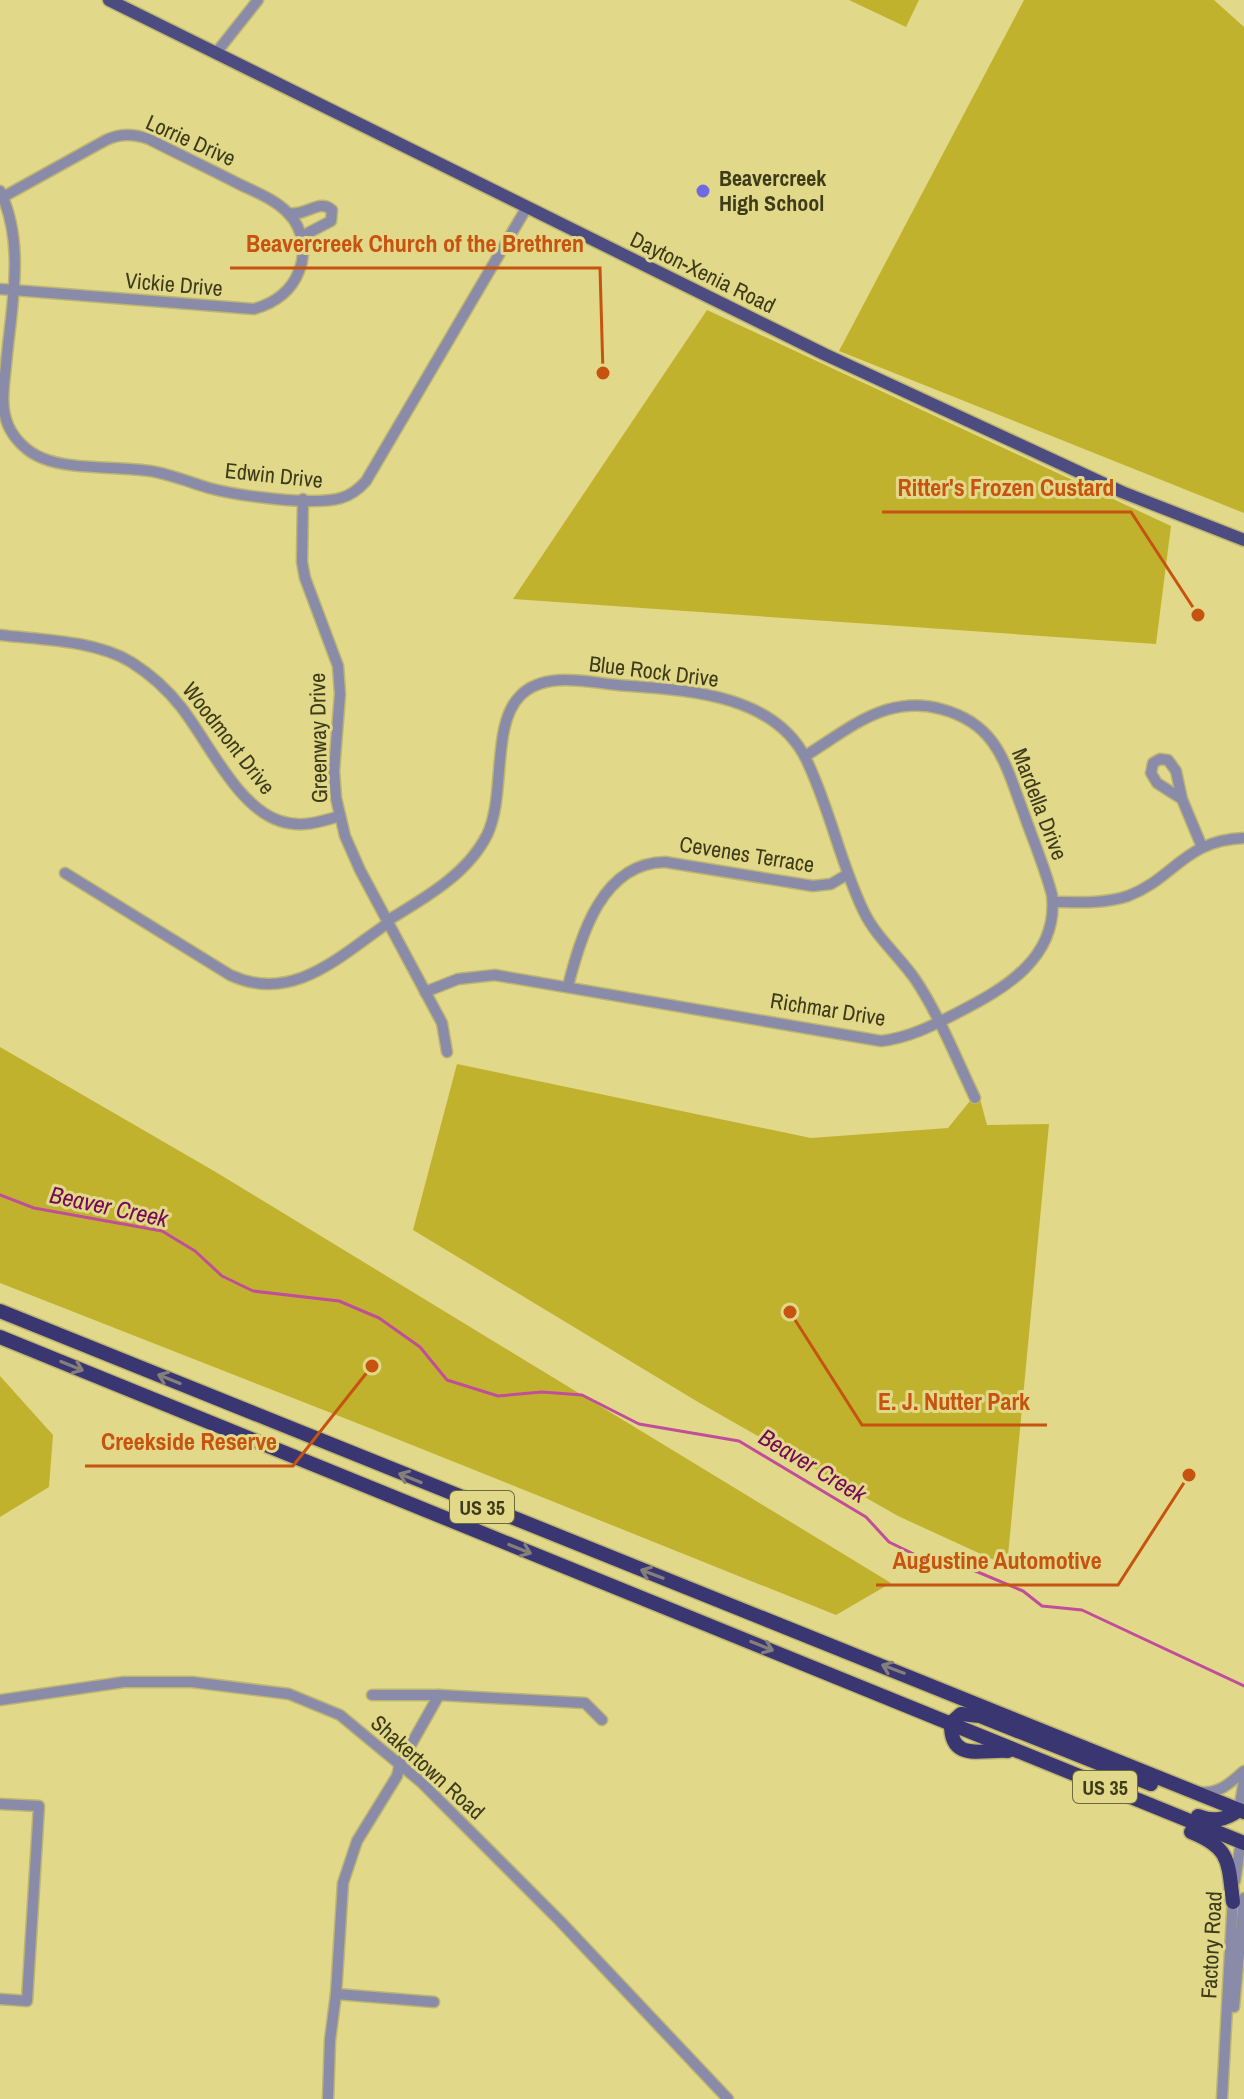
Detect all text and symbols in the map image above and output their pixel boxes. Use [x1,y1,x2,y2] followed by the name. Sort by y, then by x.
[141,107,241,173] street label: Lorrie Drive
[719,163,827,218] place label: Beavercreek High School
[694,182,712,200] marker: Beavercreek High School
[230,220,600,268] callout: Beavercreek Church of the Brethren
[625,224,781,320] street label: Dayton-Xenia Road
[246,227,584,259] text: Beavercreek Church of the Brethren
[124,265,224,303] street label: Vickie Drive
[224,455,324,495] street label: Edwin Drive
[882,464,1131,512] callout: Ritter's Frozen Custard
[898,471,1114,503] text: Ritter's Frozen Custard
[587,648,721,694] street label: Blue Rock Drive
[302,673,334,803] street label: Greenway Drive
[176,676,282,800] street label: Woodmont Drive
[1005,744,1075,864] street label: Mardella Drive
[677,829,817,879] street label: Cevenes Terrace
[768,985,888,1033] street label: Richmar Drive
[47,1178,172,1234] water label: Beaver Creek
[59,1360,84,1374] one-way arrow
[157,1371,182,1386] one-way arrow
[862,1377,1047,1425] callout: E. J. Nutter Park
[878,1385,1030,1417] text: E. J. Nutter Park
[85,1418,293,1466] callout: Creekside Reserve
[753,1420,874,1510] water label: Beaver Creek
[101,1425,277,1457] text: Creekside Reserve
[398,1469,423,1484] one-way arrow
[450,1491,514,1523] road number: US 35
[876,1537,1118,1585] callout: Augustine Automotive
[507,1543,532,1557] one-way arrow
[892,1544,1102,1576] text: Augustine Automotive
[640,1566,664,1580] one-way arrow
[749,1640,774,1654] one-way arrow
[881,1661,906,1675] one-way arrow
[365,1708,491,1826] street label: Shakertown Road
[1073,1771,1137,1803] road number: US 35
[1193,1891,1229,1999] street label: Factory Road

